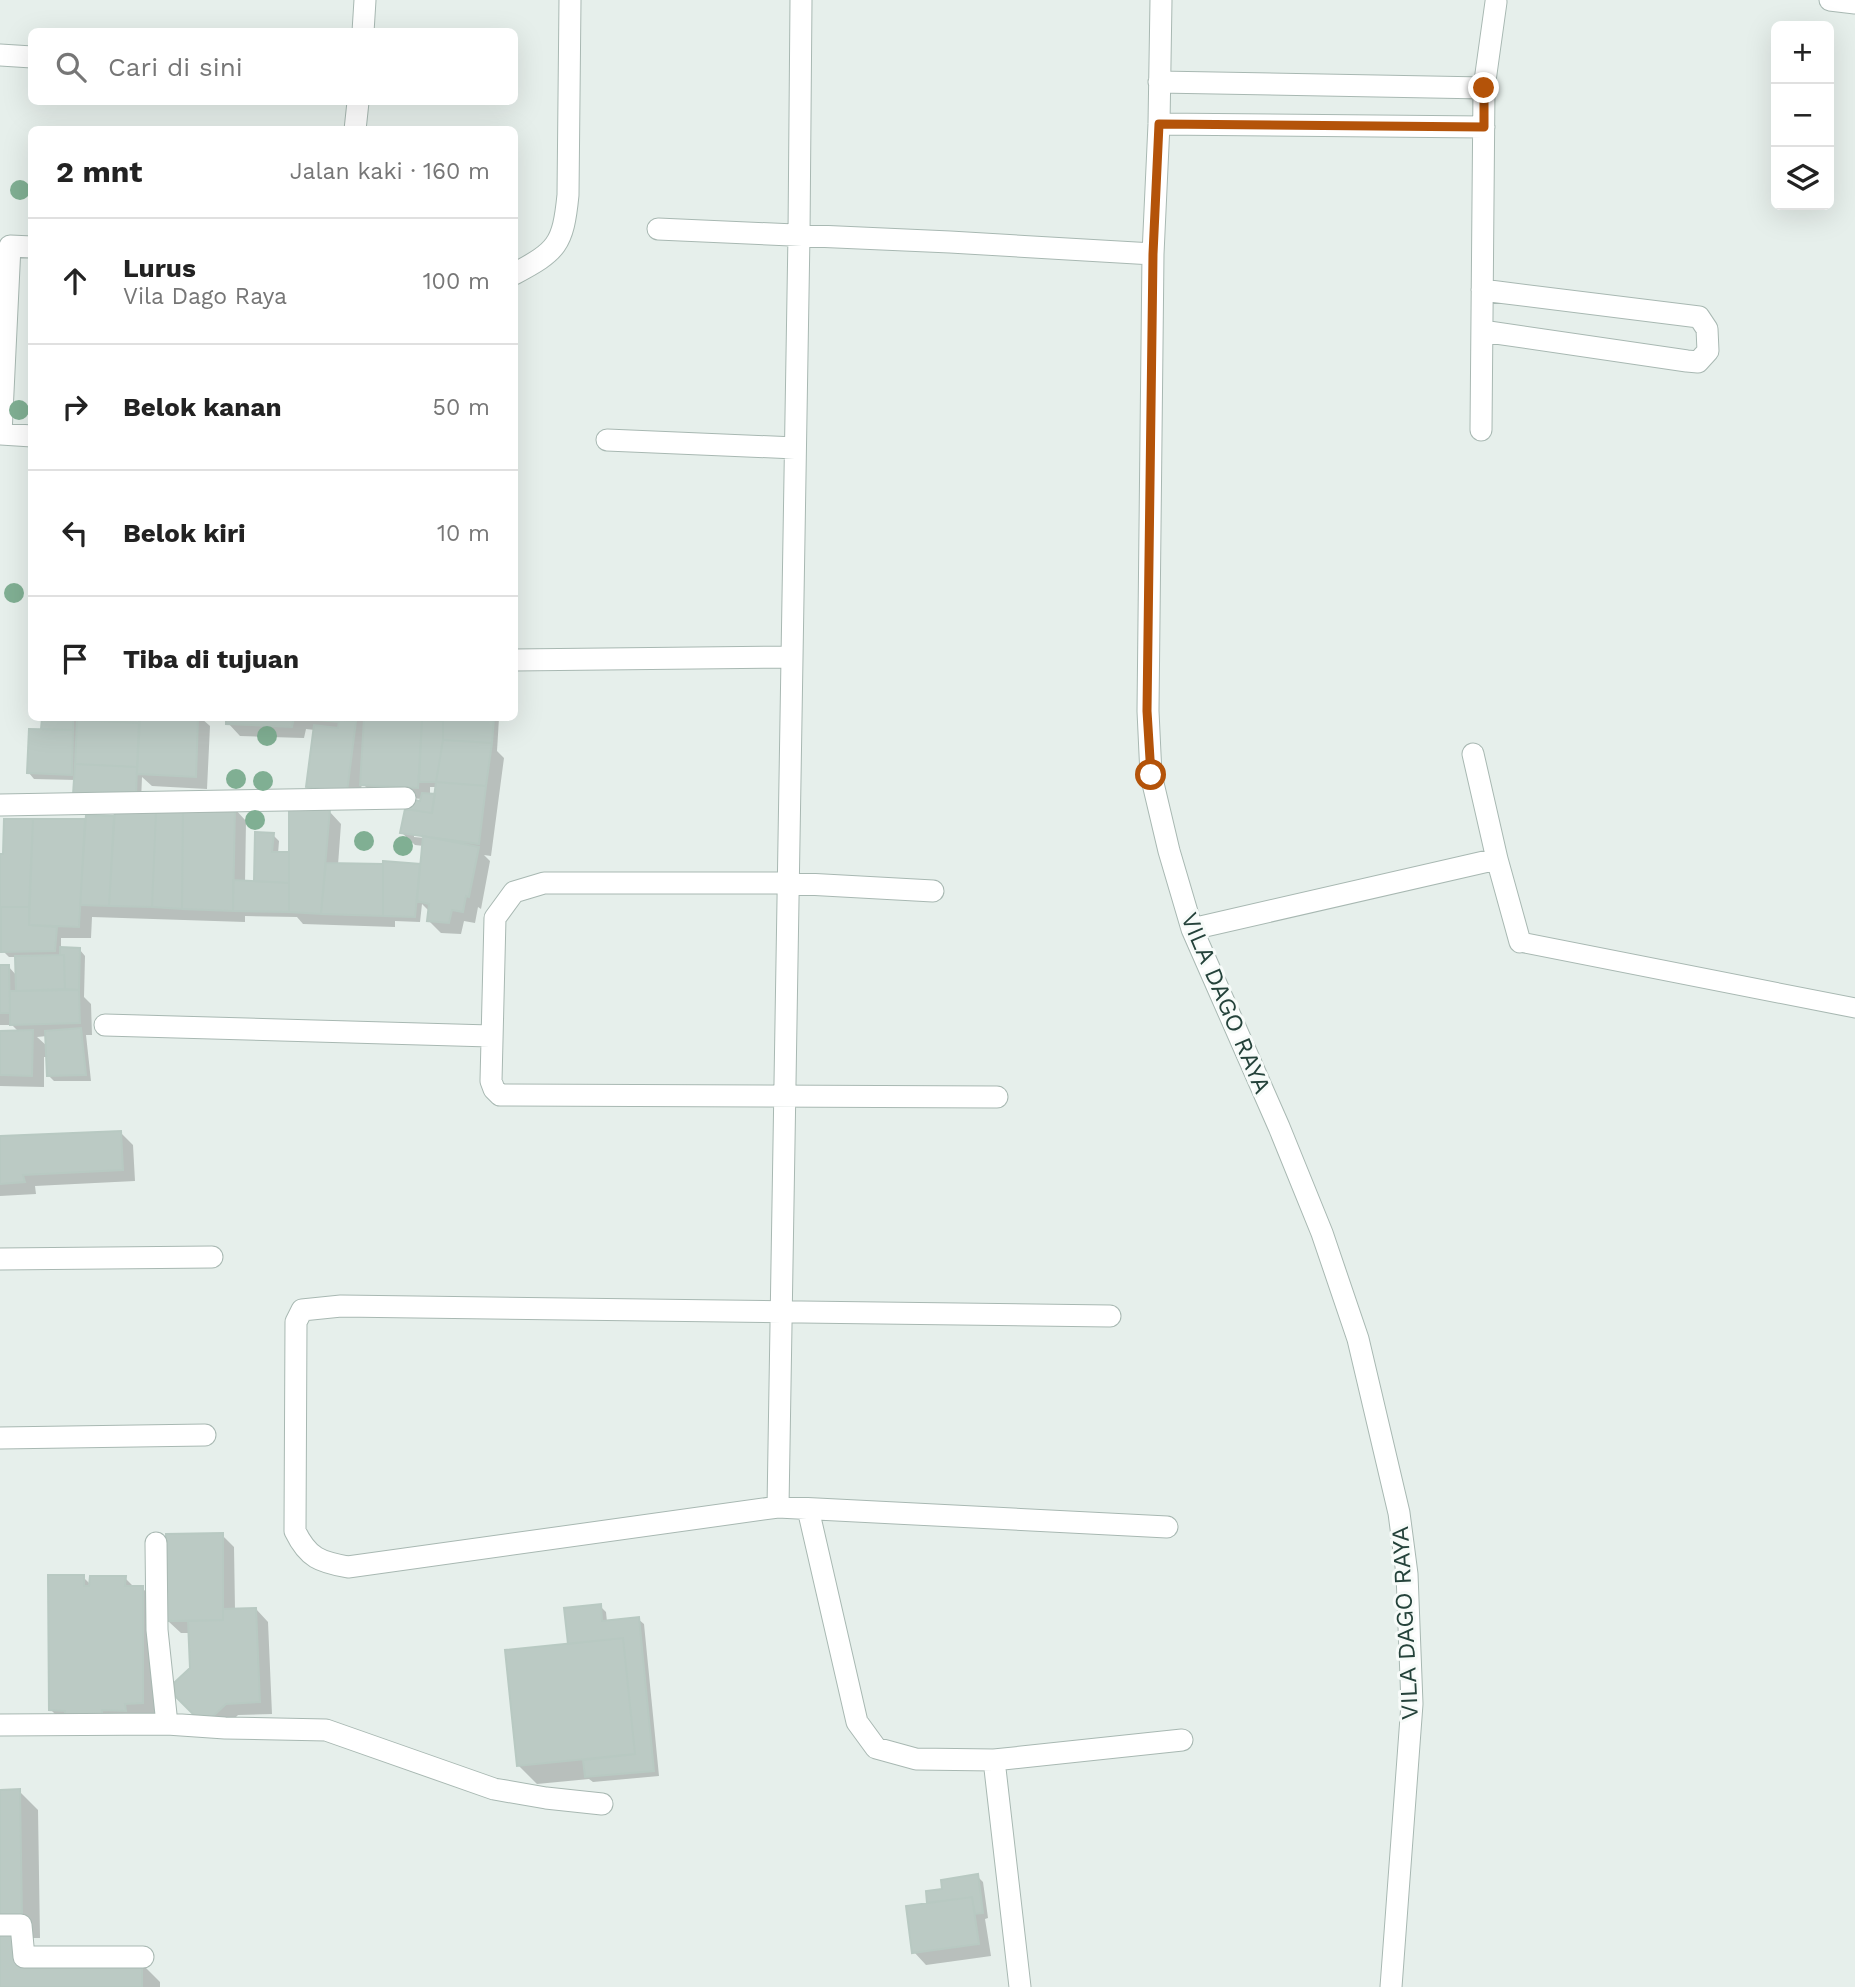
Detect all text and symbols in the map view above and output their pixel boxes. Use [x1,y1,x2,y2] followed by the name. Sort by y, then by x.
[1771,21,1834,210] map controls
[1771,21,1834,84] button: +
[28,28,518,105] search box
[52,48,90,86] icon: search
[108,52,243,82] text: Cari di sini
[1468,72,1499,103] route end
[1771,84,1834,147] button: −
[1771,147,1834,210] button: layers
[56,154,142,189] text: 2 mnt
[290,158,490,185] text: Jalan kaki · 160 m
[123,253,196,283] text: Lurus
[56,262,94,300] icon: ahead
[423,268,490,295] text: 100 m
[123,283,287,310] text: Vila Dago Raya
[56,388,94,426] icon: right
[123,392,282,422] text: Belok kanan
[433,394,490,421] text: 50 m
[56,514,94,552] icon: left
[123,518,246,548] text: Belok kiri
[437,520,490,547] text: 10 m
[56,640,94,678] icon: arrive
[123,644,299,674] text: Tiba di tujuan
[1135,759,1166,790] route start
[1175,908,1277,1098] street label: VILA DAGO RAYA
[1386,1525,1424,1721] street label: VILA DAGO RAYA

